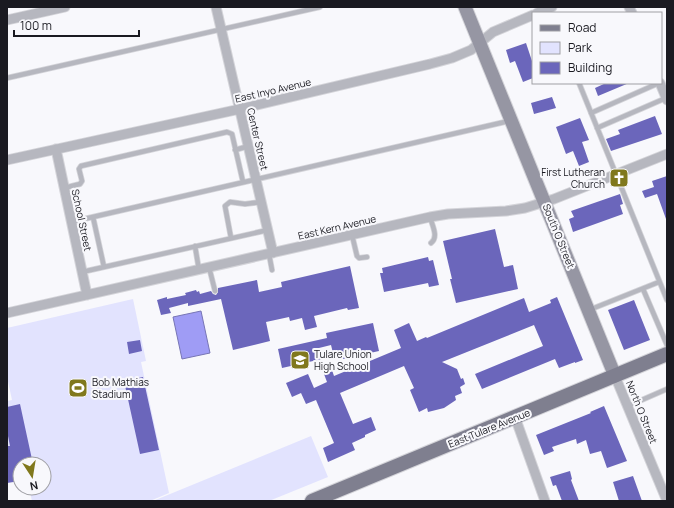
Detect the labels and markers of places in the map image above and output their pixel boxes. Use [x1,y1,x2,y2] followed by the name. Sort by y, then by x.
[541,165,605,191] place label: First Lutheran Church
[608,167,630,189] church icon: First Lutheran Church
[314,347,372,373] place label: Tulare Union High School
[289,349,311,371] school or university icon: Tulare Union High School
[92,375,149,401] place label: Bob Mathias Stadium
[67,377,89,399] sports icon: Bob Mathias Stadium

